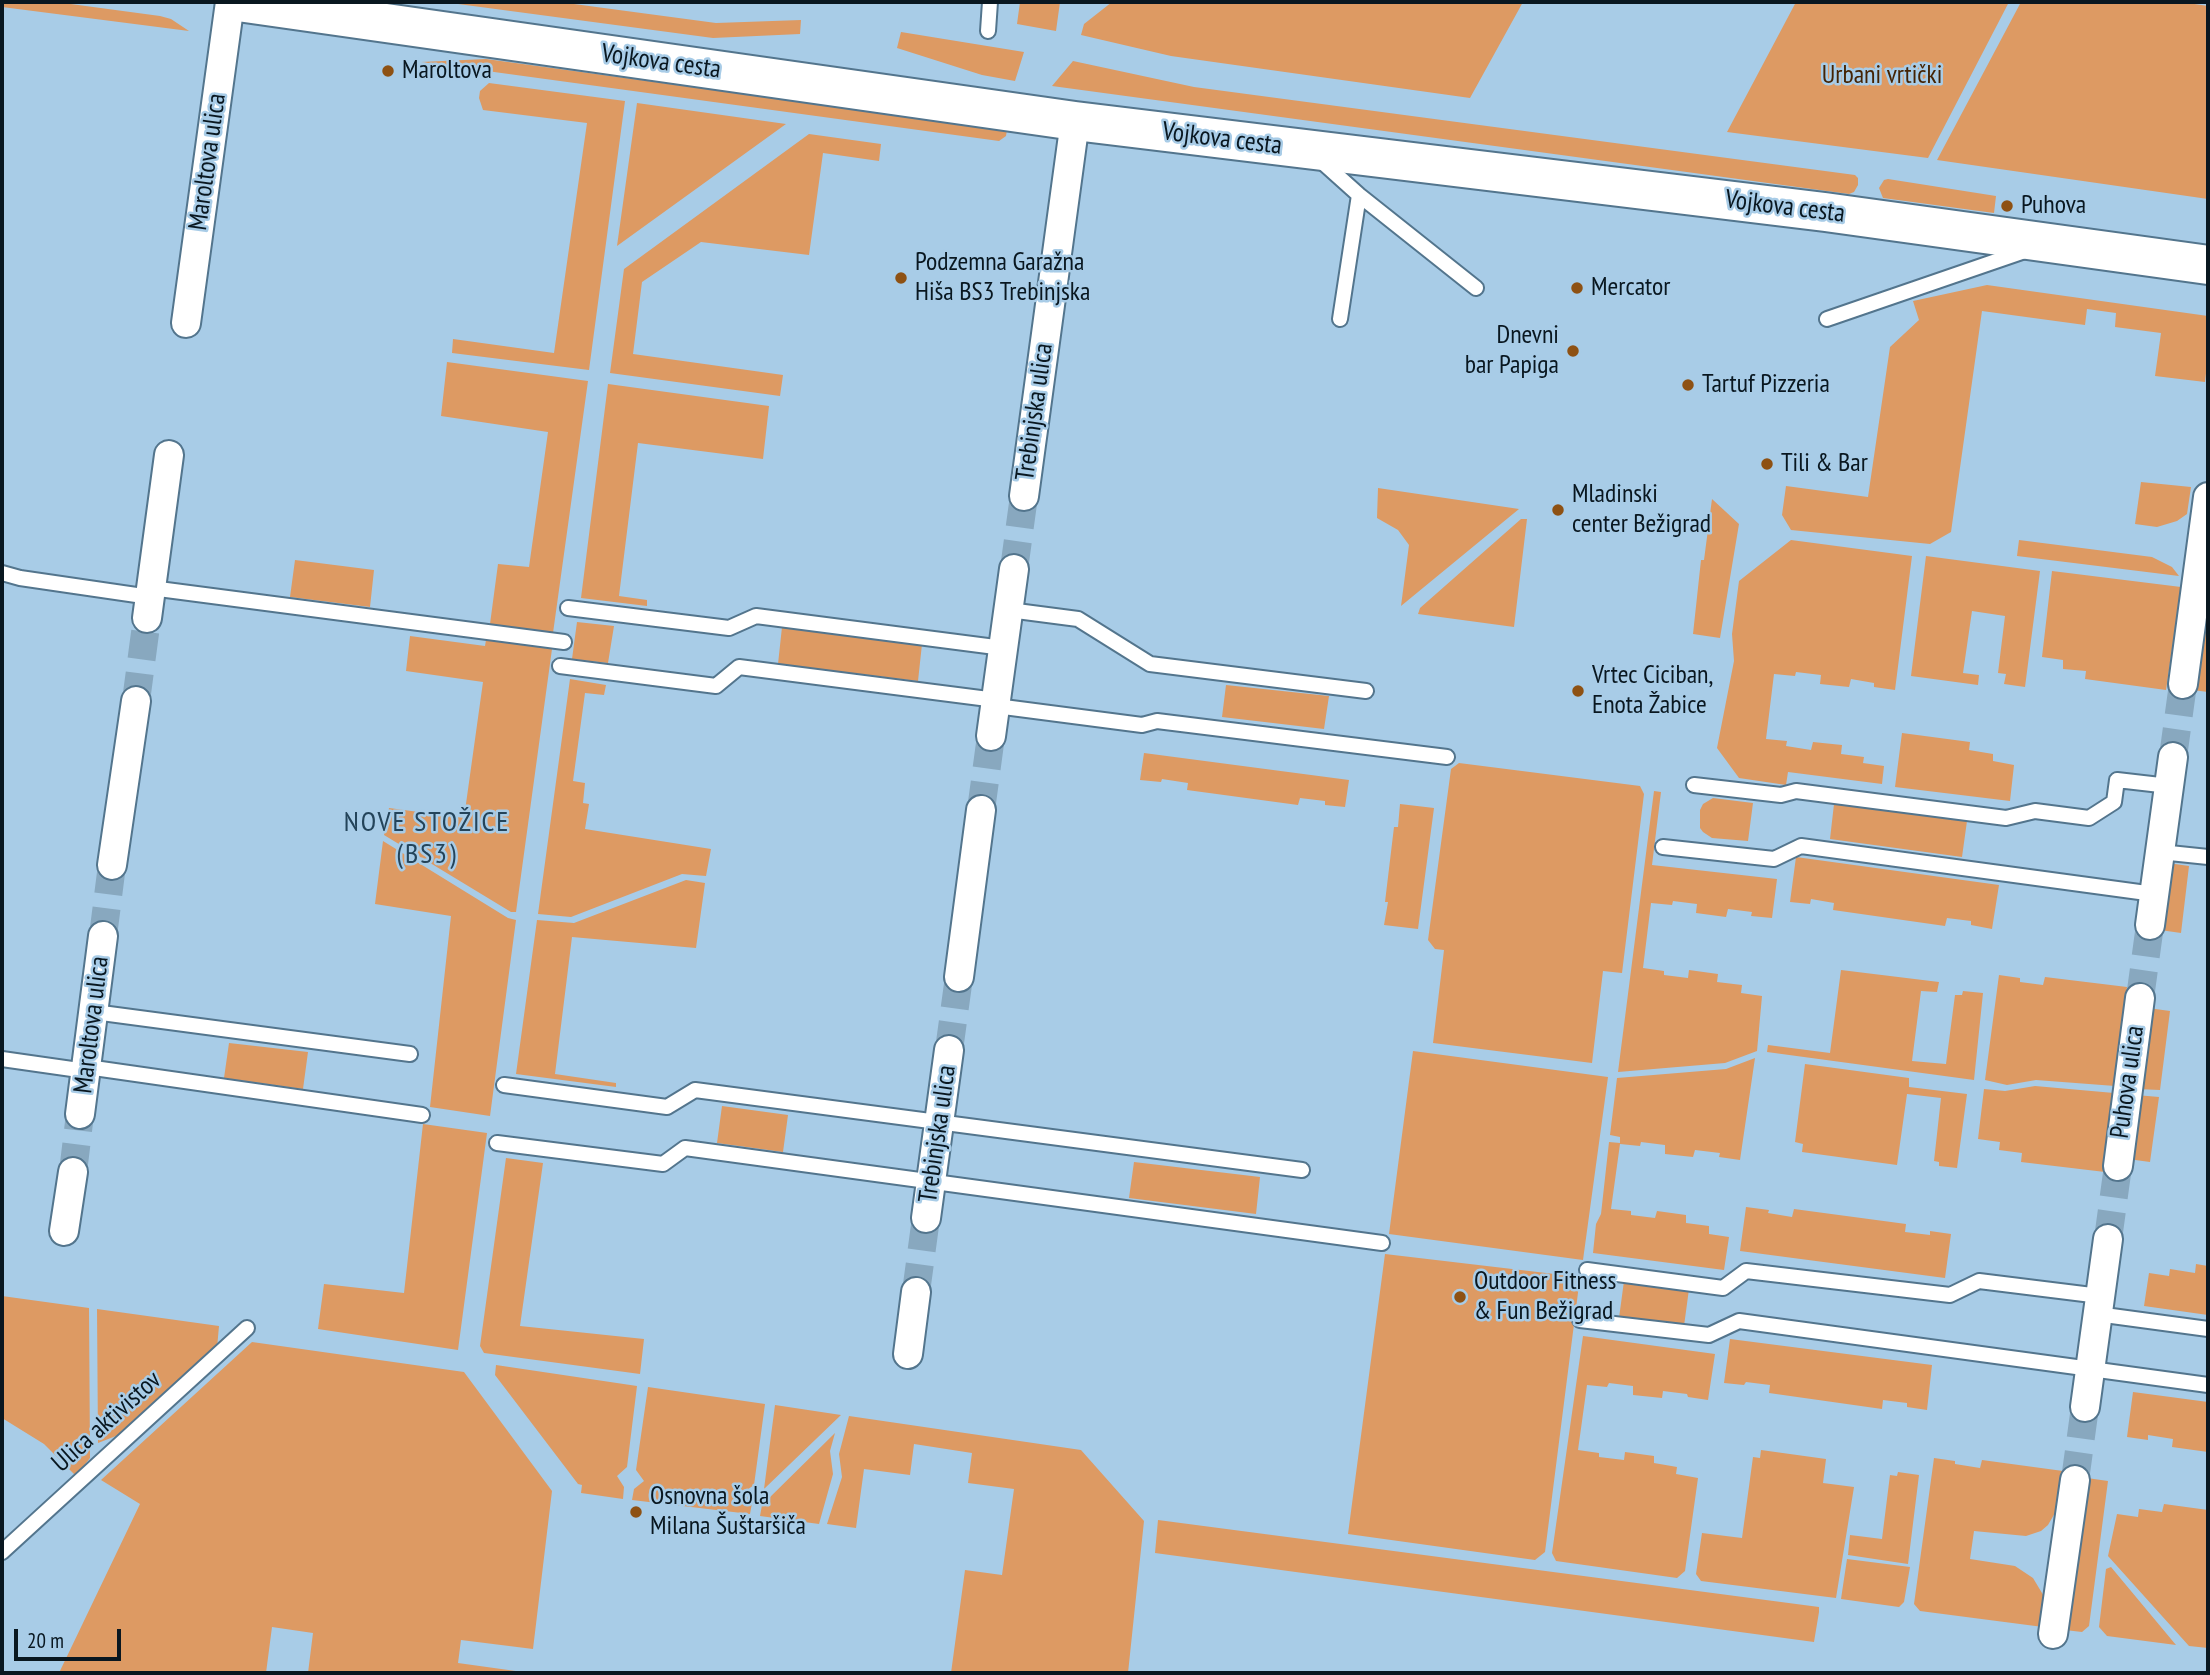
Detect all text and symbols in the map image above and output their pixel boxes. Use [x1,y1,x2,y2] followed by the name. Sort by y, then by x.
[599,38,723,86] street label: Vojkova cesta
[402,55,492,87] place label: Maroltova
[1822,60,1942,92] park label: Urbani vrtički
[380,63,396,79] marker: Maroltova
[183,92,233,232] street label: Maroltova ulica
[1160,116,1284,162] street label: Vojkova cesta
[1723,184,1847,230] street label: Vojkova cesta
[2021,190,2086,222] place label: Puhova
[1999,198,2015,214] marker: Puhova
[915,247,1090,308] place label: Podzemna Garažna Hiša BS3 Trebinjska
[893,270,909,286] marker: Podzemna Garažna Hiša BS3 Trebinjska
[1591,272,1670,304] place label: Mercator
[1569,280,1585,296] marker: Mercator
[1465,320,1559,382] place label: Dnevni bar Papiga
[1010,341,1060,483] street label: Trebinjska ulica
[1565,343,1581,359] marker: Dnevni bar Papiga
[1702,369,1830,401] place label: Tartuf Pizzeria
[1680,377,1696,393] marker: Tartuf Pizzeria
[1781,448,1868,480] place label: Tili & Bar
[1759,456,1775,472] marker: Tili & Bar
[1572,479,1711,540] place label: Mladinski center Bežigrad
[1550,502,1566,518] marker: Mladinski center Bežigrad
[1592,660,1713,722] place label: Vrtec Ciciban, Enota Žabice
[1570,683,1586,699] marker: Vrtec Ciciban, Enota Žabice
[345,806,509,872] district label: NOVE STOŽICE (BS3)
[68,955,116,1095] street label: Maroltova ulica
[2105,1024,2151,1140] street label: Puhova ulica
[913,1063,963,1205] street label: Trebinjska ulica
[1474,1266,1616,1328] place label: Outdoor Fitness & Fun Bežigrad
[1452,1289,1468,1305] marker: Outdoor Fitness & Fun Bežigrad
[46,1365,168,1479] street label: Ulica aktivistov
[650,1481,806,1542] place label: Osnovna šola Milana Šuštaršiča
[628,1504,644,1520] marker: Osnovna šola Milana Šuštaršiča
[18,1616,124,1660] scale bar
[27,1627,64,1654] text: 20 m

